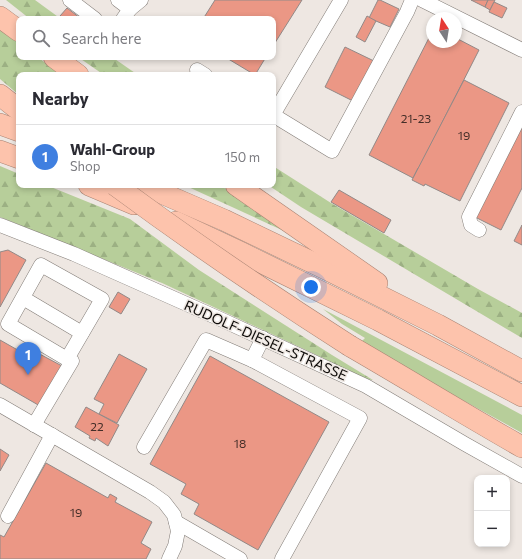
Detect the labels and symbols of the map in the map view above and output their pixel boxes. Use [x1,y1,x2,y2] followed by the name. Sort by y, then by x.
[426,12,462,48] north arrow
[401,111,431,125] house number: 21-23
[458,128,470,142] house number: 19
[301,277,321,297] your location
[182,296,350,384] street label: RUDOLF-DIESEL-STRASSE
[15,342,41,375] pin: 1
[90,419,104,433] house number: 22
[234,436,246,450] house number: 18
[70,505,82,519] house number: 19

